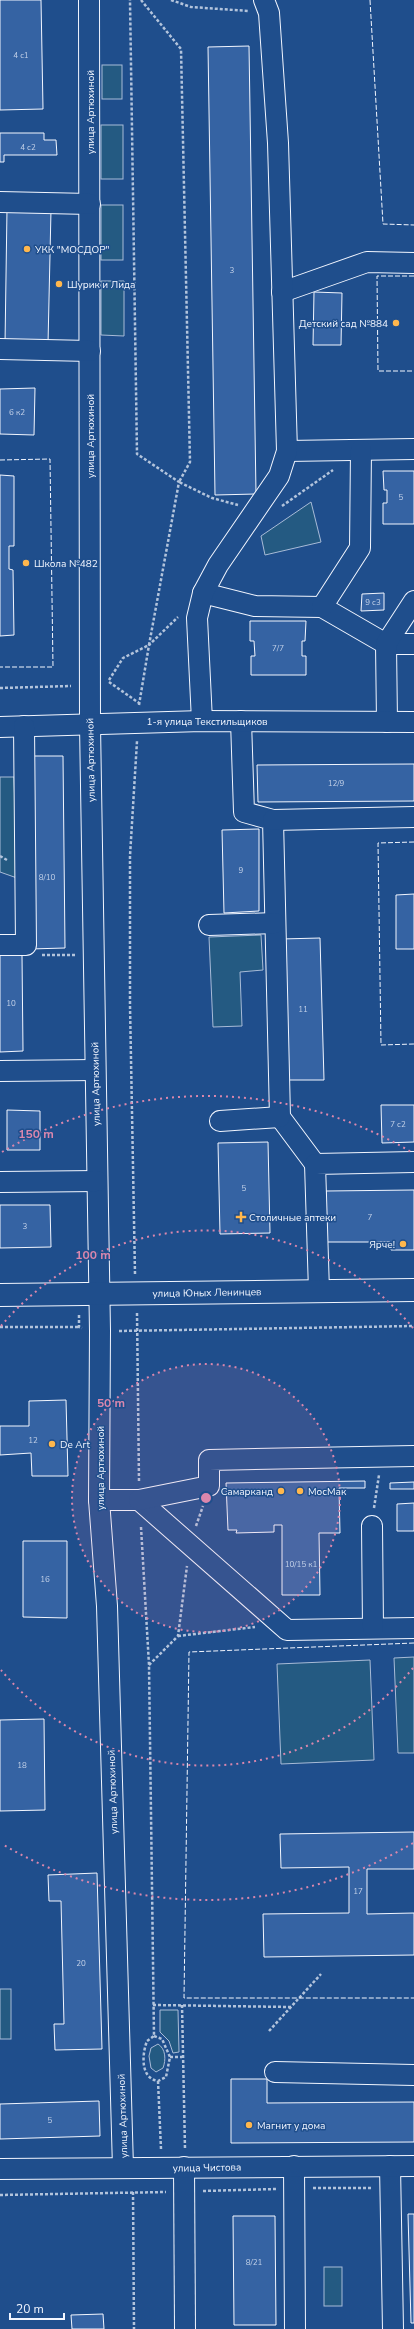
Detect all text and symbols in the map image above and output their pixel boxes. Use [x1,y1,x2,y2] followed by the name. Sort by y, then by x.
[13,50,29,61] house number: 4 c1
[84,70,98,154] street label: улица Артюхиной
[20,142,36,153] house number: 4 с2
[34,243,109,257] place label: УКК "МОСДОР"
[22,244,32,254] marker: УКК "МОСДОР"
[230,265,235,276] house number: 3
[67,278,135,292] place label: Шурик и Лида
[54,279,64,289] marker: Шурик и Лида
[299,317,388,331] place label: Детский сад №884
[391,318,401,328] marker: Детский сад №884
[84,394,98,478] street label: улица Артюхиной
[9,407,25,418] house number: 6 к2
[399,492,404,503] house number: 5
[34,557,98,571] place label: Школа №482
[21,558,31,568] marker: Школа №482
[365,597,381,608] house number: 9 с3
[272,643,284,654] house number: 7/7
[146,715,268,729] street label: 1-я улица Текстильщиков
[83,718,99,802] street label: улица Артюхиной
[328,778,345,789] house number: 12/9
[239,865,244,876] house number: 9
[39,872,56,883] house number: 8/10
[6,998,16,1009] house number: 10
[298,1004,308,1015] house number: 11
[88,1042,104,1126] street label: улица Артюхиной
[390,1119,406,1130] house number: 7 с2
[18,1126,54,1142] text: 150 m
[242,1183,247,1194] house number: 5
[249,1211,336,1225] place label: Столичные аптеки
[236,1212,246,1222] marker: Столичные аптеки
[368,1212,373,1223] house number: 7
[23,1221,28,1232] house number: 3
[369,1238,395,1252] place label: Ярче!
[398,1239,408,1249] marker: Ярче!
[75,1247,111,1263] text: 100 m
[152,1285,262,1301] street label: улица Юных Ленинцев
[97,1395,125,1411] text: 50 m
[94,1426,108,1510] street label: улица Артюхиной
[28,1435,38,1446] house number: 12
[60,1438,90,1452] place label: De Art
[47,1439,57,1449] marker: De Art
[221,1485,273,1499] place label: Самарканд
[308,1485,347,1499] place label: МосМак
[276,1486,286,1496] marker: Самарканд
[295,1486,305,1496] marker: МосМак
[199,1491,213,1505] centre of rings
[285,1559,317,1570] house number: 10/15 к1
[40,1574,50,1585] house number: 16
[105,1749,121,1834] street label: улица Артюхиной
[17,1760,27,1771] house number: 18
[353,1886,363,1897] house number: 17
[76,1958,86,1969] house number: 20
[115,2073,131,2158] street label: улица Артюхиной
[48,2115,53,2126] house number: 5
[257,2119,325,2133] place label: Магнит у дома
[244,2120,254,2130] marker: Магнит у дома
[173,2160,242,2176] street label: улица Чистова
[246,2257,263,2268] house number: 8/21
[10,2295,64,2321] scale bar
[16,2301,44,2317] text: 20 m

